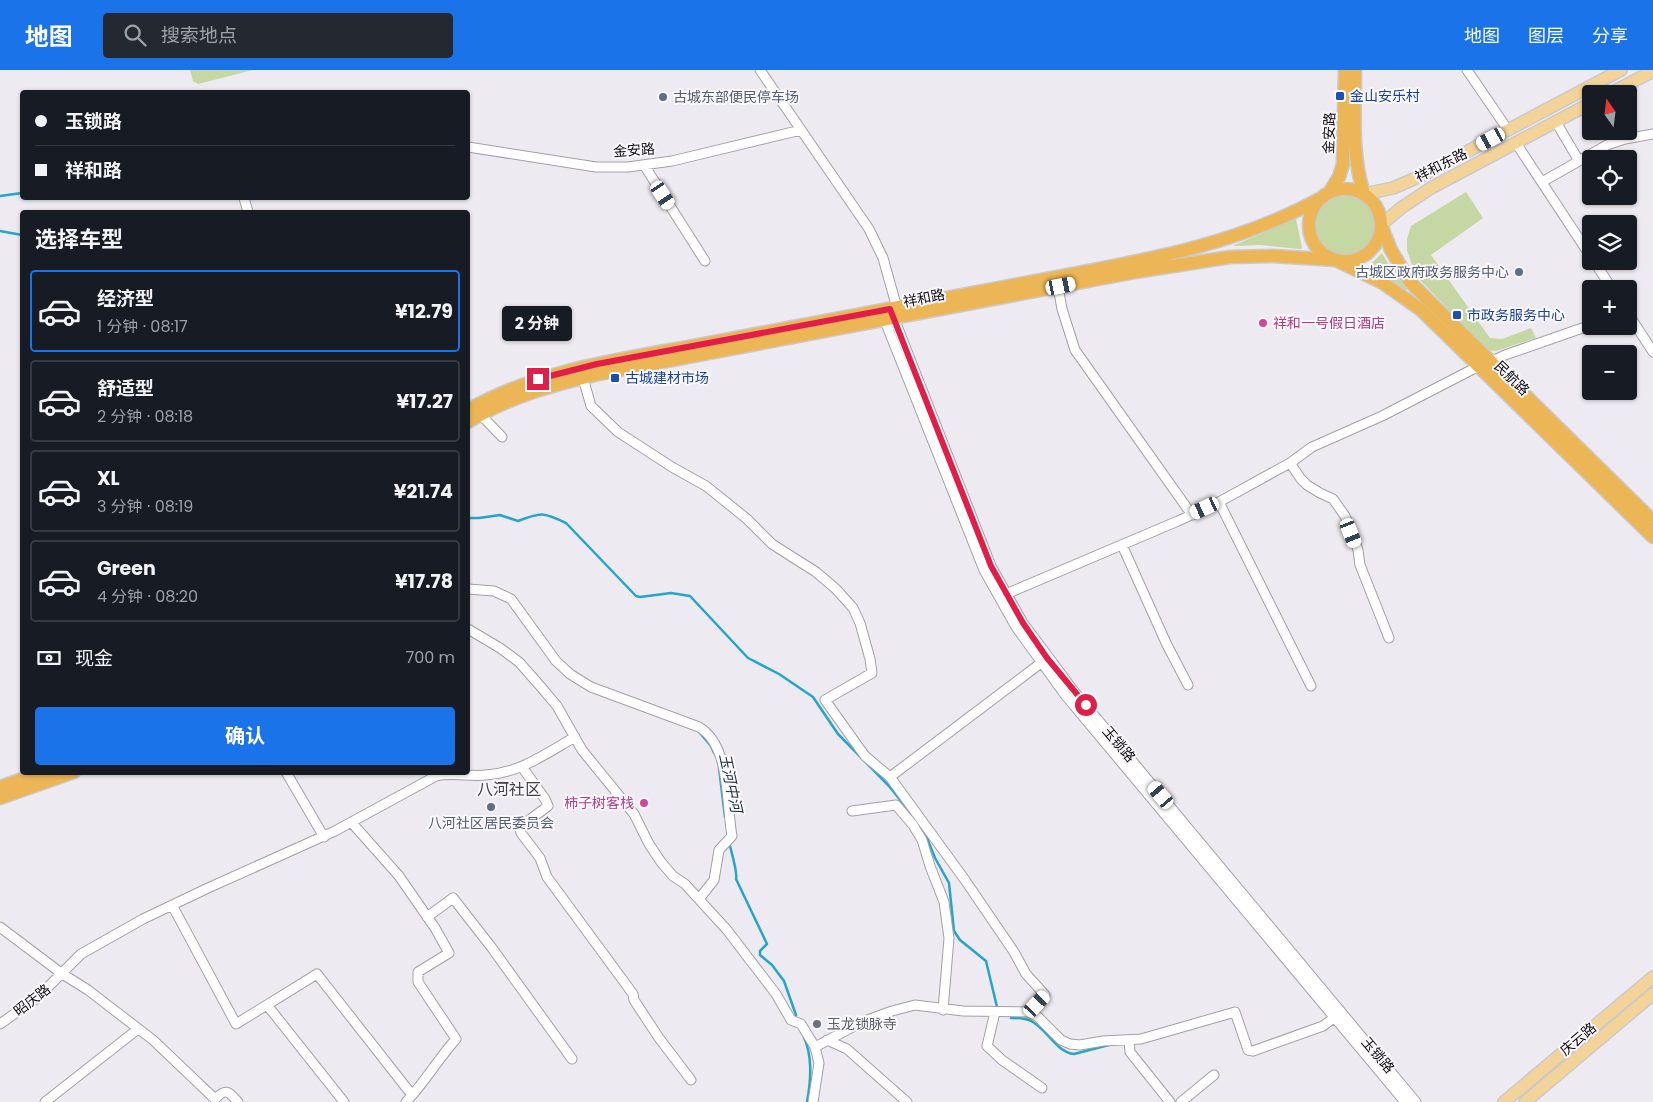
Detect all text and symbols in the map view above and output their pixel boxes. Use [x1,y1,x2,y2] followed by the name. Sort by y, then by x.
[103,13,453,58] search box
[25,20,73,53] text: 地图
[121,21,149,49] icon: search
[161,22,237,49] text: 搜索地点
[1464,23,1500,48] text: 地图
[1528,23,1564,48] text: 图层
[1592,23,1628,48] text: 分享
[1582,85,1638,140] north arrow
[1582,85,1637,400] map controls
[1350,86,1420,106] place label: 金山安乐村
[673,87,799,107] place label: 古城东部便民停车场
[1334,90,1346,102] marker: 金山安乐村
[657,91,669,103] marker: 古城东部便民停车场
[65,108,122,135] text: 玉锁路
[1318,112,1340,154] street label: 金安路
[1474,125,1507,153] car
[612,139,656,161] street label: 金安路
[1412,143,1470,187] street label: 祥和东路
[1582,150,1637,205] button: locate
[65,157,122,184] text: 祥和路
[648,178,677,212] car
[1582,215,1637,270] button: layers
[35,224,123,255] text: 选择车型
[1355,262,1509,282] place label: 古城区政府政务服务中心
[1513,266,1525,278] marker: 古城区政府政务服务中心
[1044,276,1077,296] car
[1582,280,1637,335] button: +
[901,284,947,312] street label: 祥和路
[97,285,154,312] text: 经济型
[37,289,82,334] icon: car
[395,298,453,325] text: ¥12.79
[1467,305,1565,325] place label: 市政务服务中心
[503,306,573,342] callout: 2 分钟
[1451,309,1463,321] marker: 市政务服务中心
[515,312,559,335] text: 2 分钟
[1273,313,1385,333] place label: 祥和一号假日酒店
[97,315,188,338] text: 1 分钟 · 08:17
[1257,317,1269,329] marker: 祥和一号假日酒店
[1582,345,1637,400] button: −
[1490,356,1534,400] street label: 民航路
[527,368,549,390] route end
[625,368,709,388] place label: 古城建材市场
[609,372,621,384] marker: 古城建材市场
[97,375,154,402] text: 舒适型
[37,379,82,424] icon: car
[397,388,453,415] text: ¥17.27
[97,405,193,428] text: 2 分钟 · 08:18
[97,465,120,492] text: XL
[37,469,82,514] icon: car
[394,478,453,505] text: ¥21.74
[97,495,193,518] text: 3 分钟 · 08:19
[1188,495,1221,521] car
[1338,516,1363,550] car
[97,555,156,582] text: Green
[37,559,82,604] icon: car
[395,568,453,595] text: ¥17.78
[97,585,198,608] text: 4 分钟 · 08:20
[35,644,63,672] icon: cash
[75,645,113,672] text: 现金
[405,646,455,669] text: 700 m
[1075,694,1097,716] route start
[35,707,455,765] button: 确认
[1098,721,1140,767] street label: 玉锁路
[714,751,748,817] water label: 玉河中河
[477,778,541,801] district label: 八河社区
[1145,779,1176,811] car
[564,793,634,813] place label: 柿子树客栈
[638,797,650,809] marker: 柿子树客栈
[485,801,497,813] marker: 八河社区居民委员会
[428,813,554,833] place label: 八河社区居民委员会
[9,979,55,1021] street label: 昭庆路
[1021,988,1052,1020] car
[827,1014,897,1034] place label: 玉龙锁脉寺
[811,1018,823,1030] marker: 玉龙锁脉寺
[1555,1018,1601,1060] street label: 庆云路
[1357,1032,1399,1078] street label: 玉锁路

